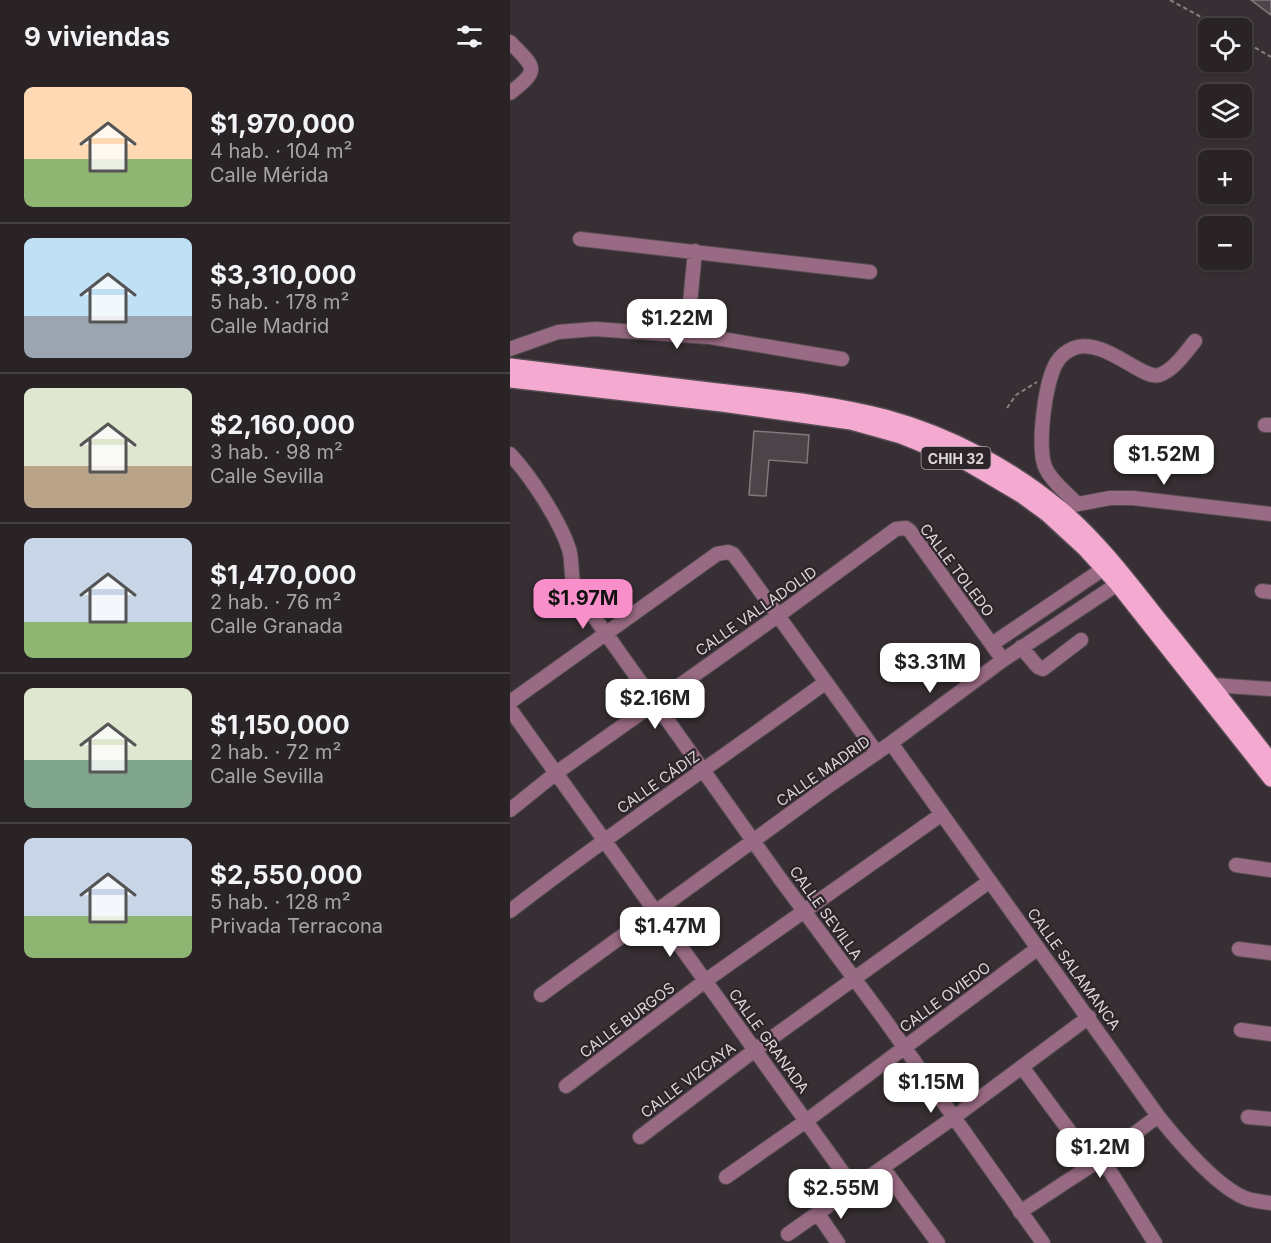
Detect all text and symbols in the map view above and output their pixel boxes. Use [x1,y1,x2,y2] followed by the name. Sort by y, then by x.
[1198,18,1252,270] map controls
[1198,18,1252,72] button: locate
[453,20,486,53] icon: filters
[24,21,170,52] text: 9 viviendas
[1198,84,1252,138] button: layers
[210,108,355,139] text: $1,970,000
[72,111,144,183] icon: home
[210,139,352,163] text: 4 hab. · 104 m²
[1198,150,1252,204] button: +
[210,163,329,187] text: Calle Mérida
[1198,216,1252,270] button: −
[210,259,357,290] text: $3,310,000
[72,262,144,334] icon: home
[210,290,349,314] text: 5 hab. · 178 m²
[628,299,726,350] pin: $1.22M
[641,306,713,330] text: $1.22M
[210,314,329,338] text: Calle Madrid
[210,409,355,440] text: $2,160,000
[72,412,144,484] icon: home
[1115,435,1213,486] pin: $1.52M
[210,440,343,464] text: 3 hab. · 98 m²
[1128,442,1200,466] text: $1.52M
[922,447,990,469] road number: CHIH 32
[210,464,324,488] text: Calle Sevilla
[916,520,998,620] street label: CALLE TOLEDO
[210,559,357,590] text: $1,470,000
[72,562,144,634] icon: home
[692,562,820,660] street label: CALLE VALLADOLID
[534,579,632,630] pin: $1.97M
[547,586,619,610] text: $1.97M
[210,590,341,614] text: 2 hab. · 76 m²
[210,614,343,638] text: Calle Granada
[881,643,979,694] pin: $3.31M
[894,650,966,674] text: $3.31M
[606,679,704,730] pin: $2.16M
[620,686,690,710] text: $2.16M
[210,709,350,740] text: $1,150,000
[72,712,144,784] icon: home
[772,732,874,810] street label: CALLE MADRID
[210,740,341,764] text: 2 hab. · 72 m²
[613,747,703,817] street label: CALLE CÁDIZ
[210,764,324,788] text: Calle Sevilla
[210,859,362,890] text: $2,550,000
[72,862,144,934] icon: home
[786,862,866,964] street label: CALLE SEVILLA
[210,890,351,914] text: 5 hab. · 128 m²
[1023,904,1125,1034] street label: CALLE SALAMANCA
[621,907,719,958] pin: $1.47M
[210,914,383,938] text: Privada Terracona
[634,914,706,938] text: $1.47M
[896,958,994,1036] street label: CALLE OVIEDO
[576,978,678,1062] street label: CALLE BURGOS
[725,985,813,1097] street label: CALLE GRANADA
[637,1038,739,1122] street label: CALLE VIZCAYA
[882,1063,980,1114] pin: $1.15M
[898,1070,964,1094] text: $1.15M
[1058,1128,1142,1179] pin: $1.2M
[1070,1135,1130,1159] text: $1.2M
[792,1169,890,1220] pin: $2.55M
[803,1176,879,1200] text: $2.55M

